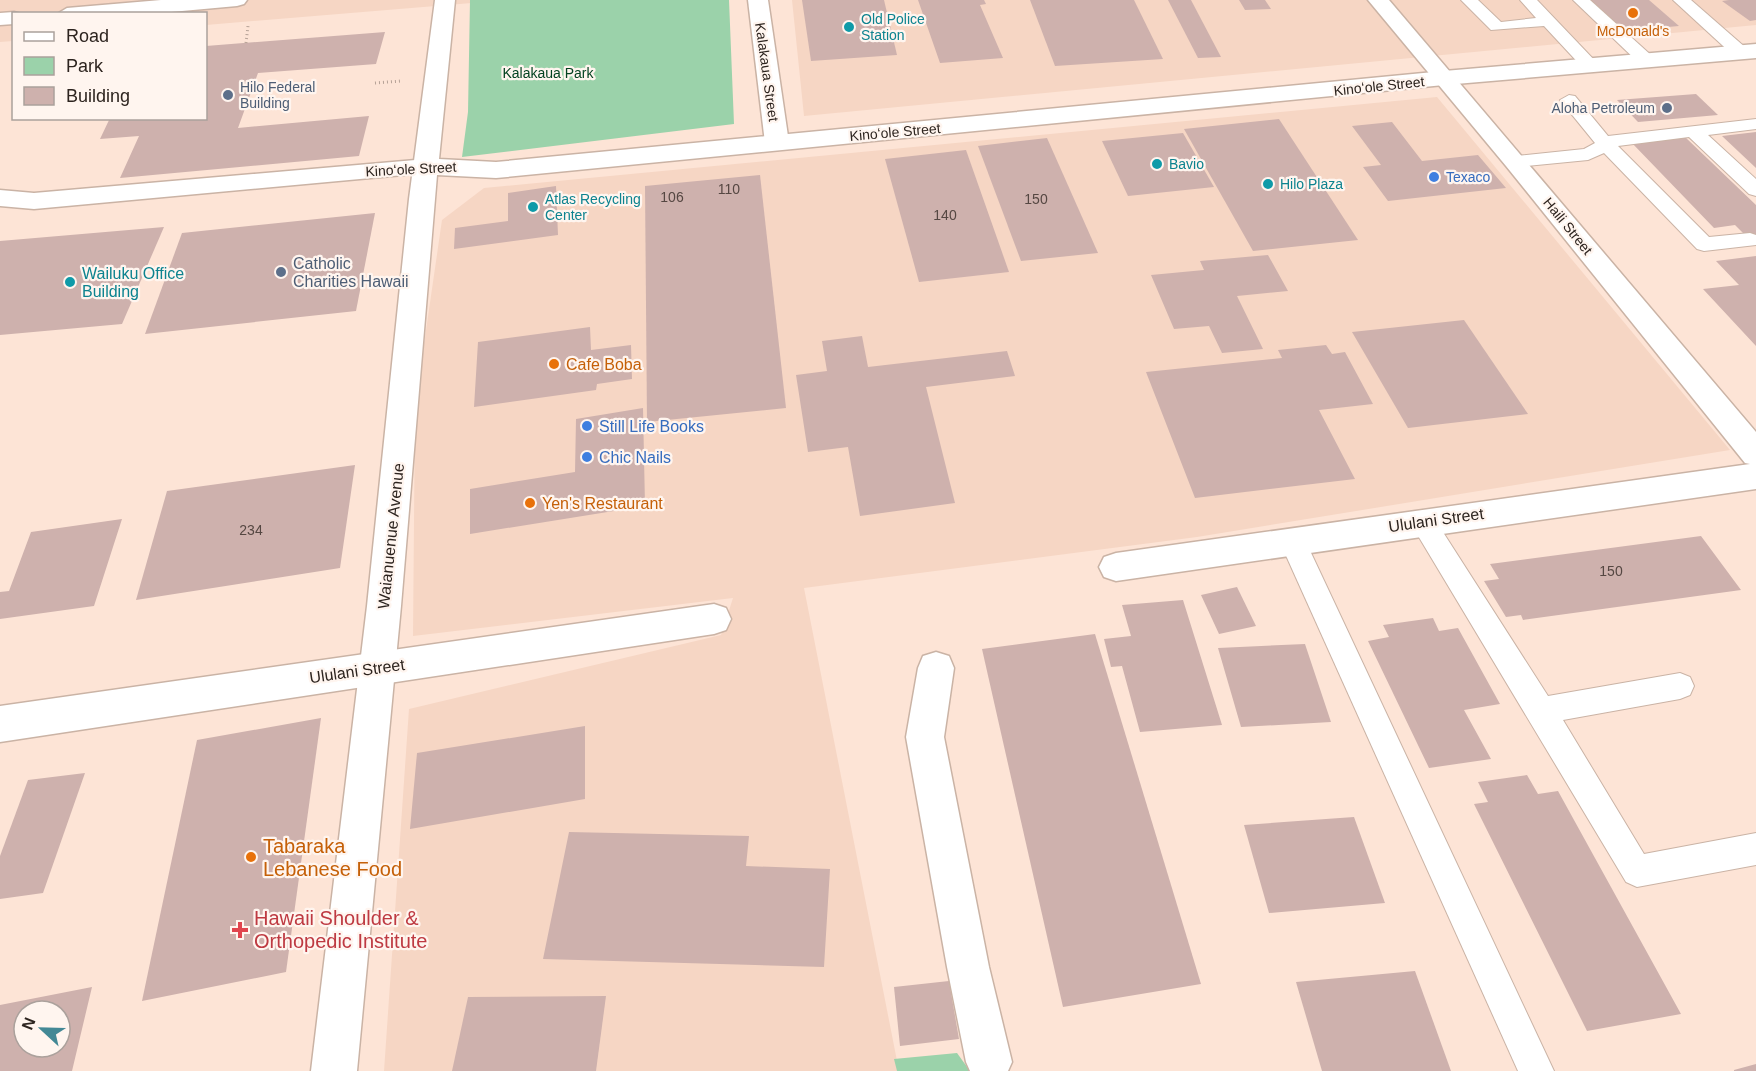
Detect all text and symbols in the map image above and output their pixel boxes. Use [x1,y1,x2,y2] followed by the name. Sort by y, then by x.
[1626,6,1640,20] marker: McDonald's
[861,11,925,43] place label: Old Police Station
[12,12,207,120] legend
[842,20,856,34] marker: Old Police Station
[752,22,782,123] street label: Kalakaua Street
[1597,23,1669,39] place label: McDonald's
[66,26,109,46] text: Road
[66,56,104,76] text: Park
[502,65,595,81] park label: Kalakaua Park
[1333,73,1425,99] street label: Kinoʻole Street
[240,79,315,111] place label: Hilo Federal Building
[66,86,130,106] text: Building
[221,88,235,102] marker: Hilo Federal Building
[1551,100,1655,116] place label: Aloha Petroleum
[1660,101,1674,115] marker: Aloha Petroleum
[849,120,941,144] street label: Kinoʻole Street
[1169,156,1204,172] place label: Bavio
[1150,157,1164,171] marker: Bavio
[365,159,457,179] street label: Kinoʻole Street
[1446,169,1491,185] place label: Texaco
[1427,170,1441,184] marker: Texaco
[1280,176,1343,192] place label: Hilo Plaza
[1261,177,1275,191] marker: Hilo Plaza
[718,181,740,197] house number: 110
[660,189,684,205] house number: 106
[545,191,641,223] place label: Atlas Recycling Center
[1024,191,1048,207] house number: 150
[1540,194,1596,258] street label: Haili Street
[526,200,540,214] marker: Atlas Recycling Center
[933,207,957,223] house number: 140
[293,255,409,290] place label: Catholic Charities Hawaii
[82,265,184,300] place label: Wailuku Office Building
[274,265,288,279] marker: Catholic Charities Hawaii
[63,275,77,289] marker: Wailuku Office Building
[566,356,642,373] place label: Cafe Boba
[547,357,561,371] marker: Cafe Boba
[599,418,704,435] place label: Still Life Books
[580,419,594,433] marker: Still Life Books
[599,449,671,466] place label: Chic Nails
[580,450,594,464] marker: Chic Nails
[375,462,407,610] street label: Waianuenue Avenue
[542,495,663,512] place label: Yen's Restaurant
[523,496,537,510] marker: Yen's Restaurant
[1387,505,1485,535] street label: Ululani Street
[239,522,263,538] house number: 234
[1599,563,1623,579] house number: 150
[308,656,406,686] street label: Ululani Street
[263,835,402,880] place label: Tabaraka Lebanese Food
[244,850,258,864] marker: Tabaraka Lebanese Food
[254,907,427,952] place label: Hawaii Shoulder & Orthopedic Institute
[231,921,249,939] marker: Hawaii Shoulder & Orthopedic Institute
[12,999,72,1059] north arrow
[19,1015,39,1032] text: N

